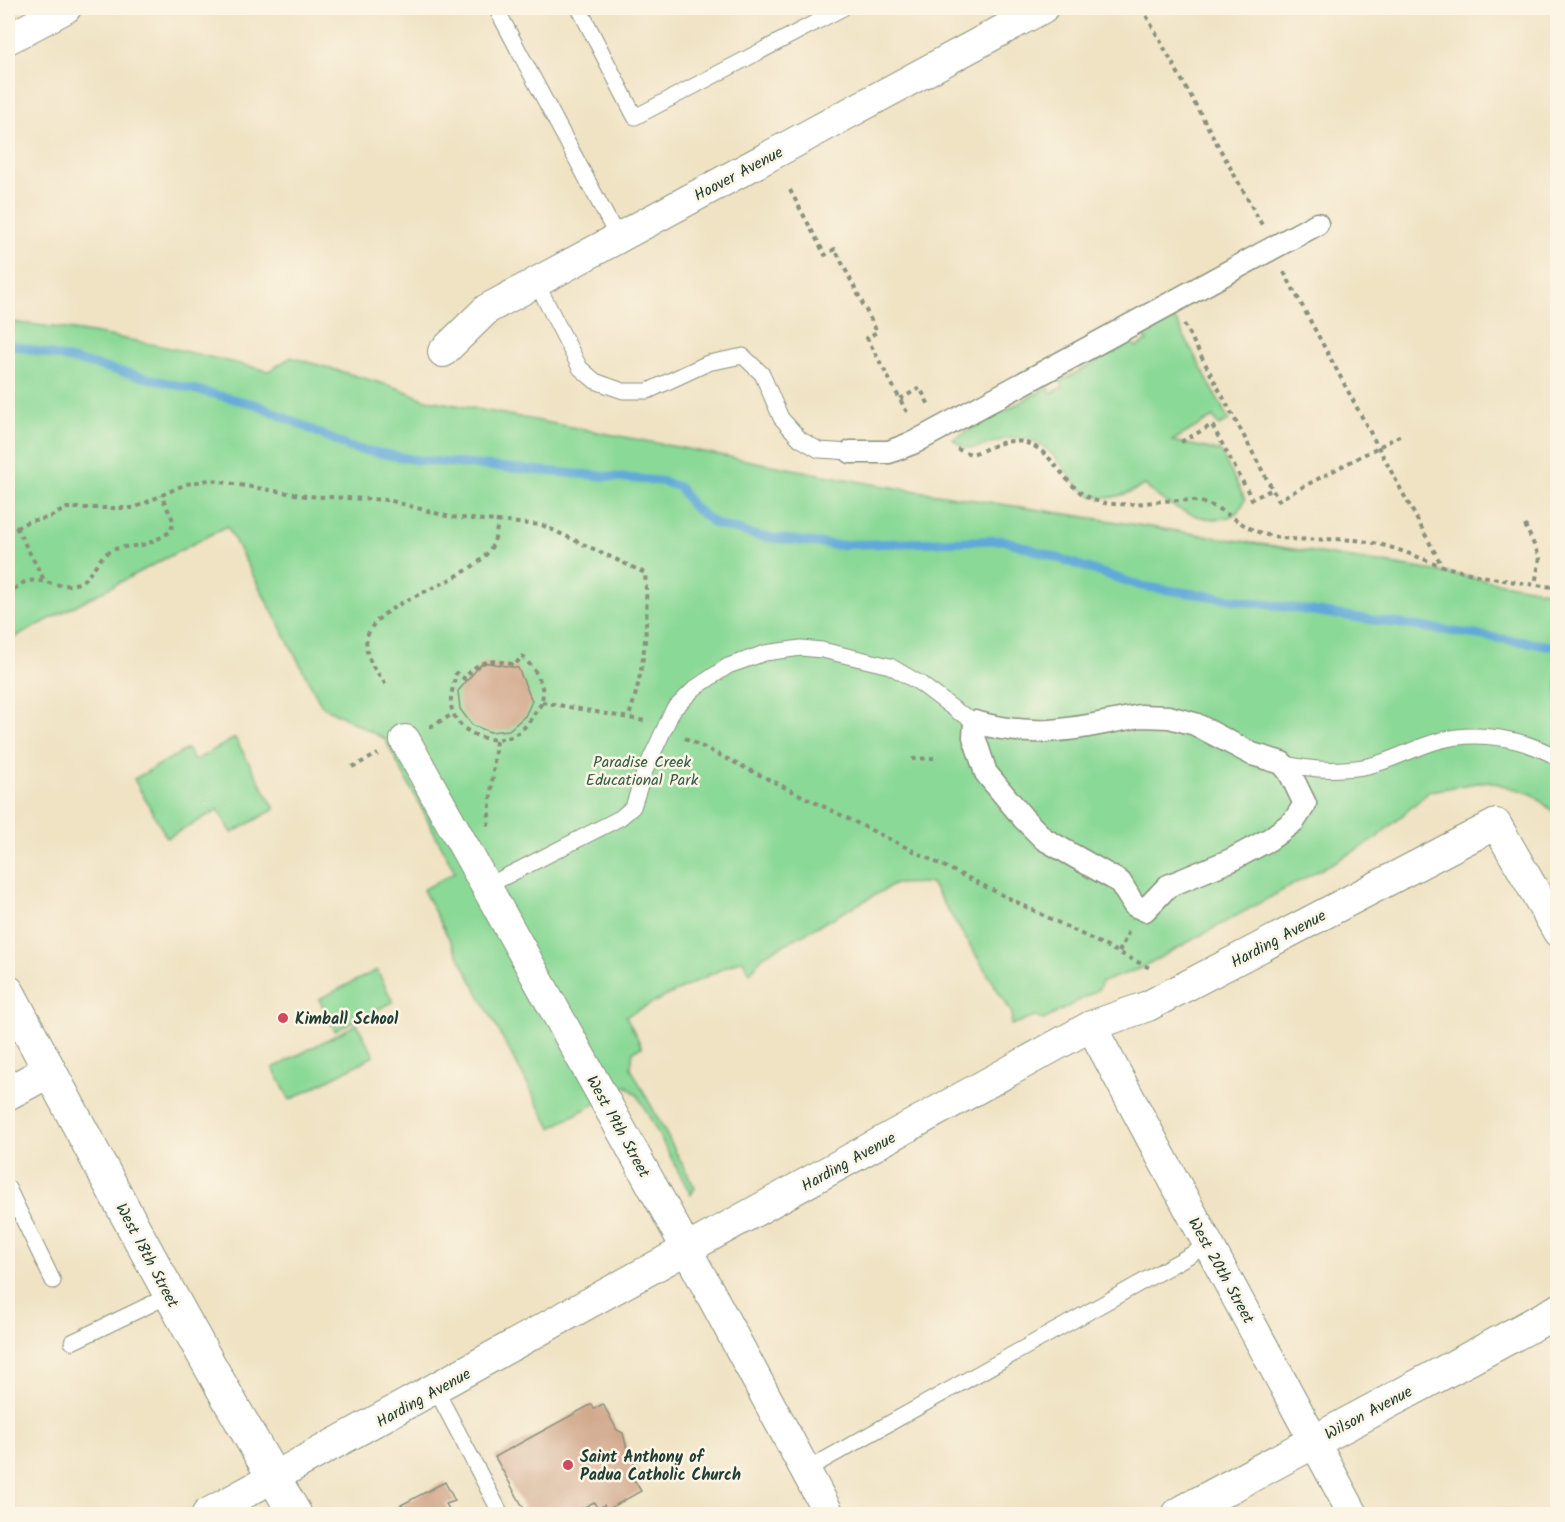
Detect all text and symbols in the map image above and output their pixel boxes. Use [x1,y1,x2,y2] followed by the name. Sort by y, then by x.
[690,140,788,208] street label: Hoover Avenue
[586,750,699,793] park label: Paradise Creek Educational Park
[1226,904,1331,975] street label: Harding Avenue
[295,1007,399,1032] place label: Kimball School
[276,1011,290,1025] marker: Kimball School
[579,1071,657,1183] street label: West 19th Street
[797,1126,901,1199] street label: Harding Avenue
[109,1199,185,1313] street label: West 18th Street
[1181,1213,1261,1329] street label: West 20th Street
[372,1362,476,1435] street label: Harding Avenue
[1320,1380,1417,1447] street label: Wilson Avenue
[580,1445,741,1488] place label: Saint Anthony of Padua Catholic Church
[561,1458,575,1472] marker: Saint Anthony of Padua Catholic Church

